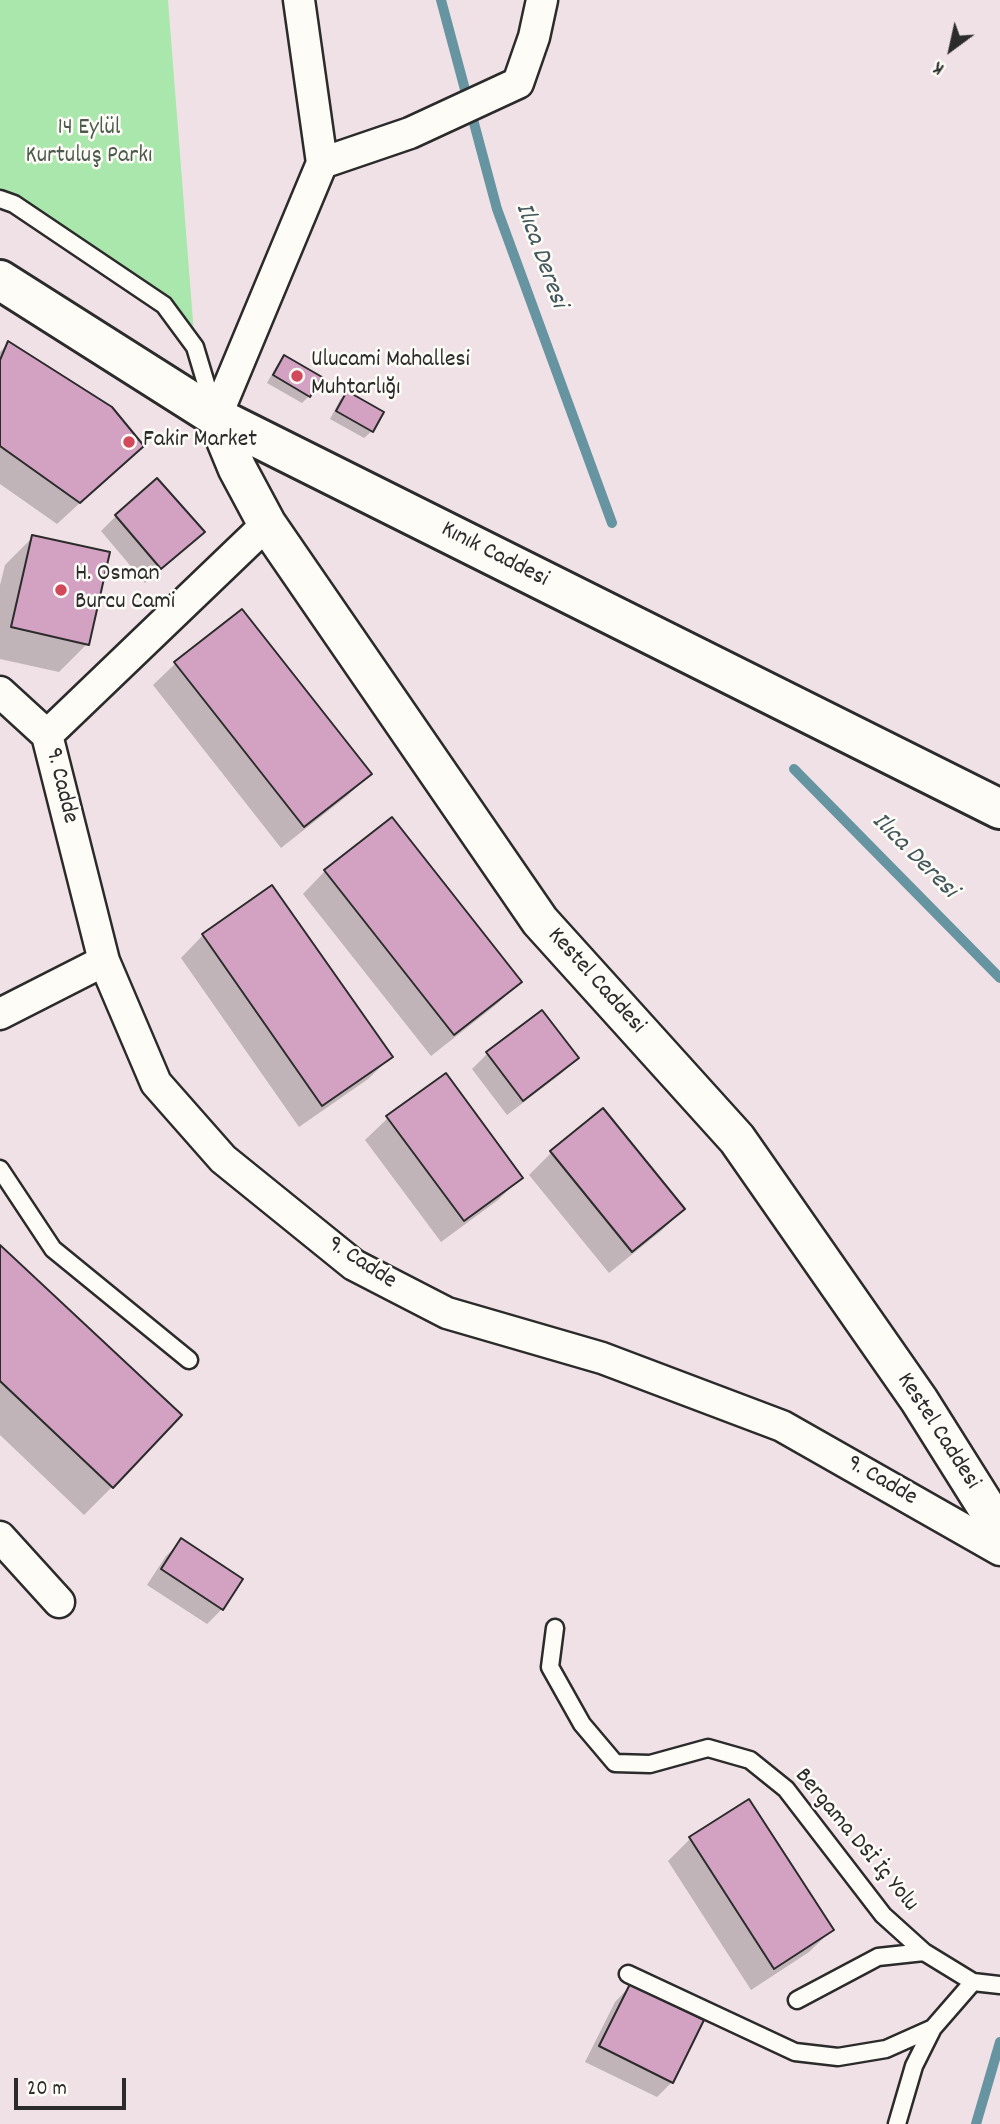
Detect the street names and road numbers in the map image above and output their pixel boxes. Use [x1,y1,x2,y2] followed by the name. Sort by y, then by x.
[435,517,553,595] street label: Kınık Caddesi
[37,745,83,827] street label: 9. Cadde
[540,923,650,1041] street label: Kestel Caddesi
[321,1231,401,1297] street label: 9. Cadde
[889,1368,985,1496] street label: Kestel Caddesi
[841,1450,921,1514] street label: 9. Cadde
[787,1763,923,1919] street label: Bergama DSİ İç Yolu

